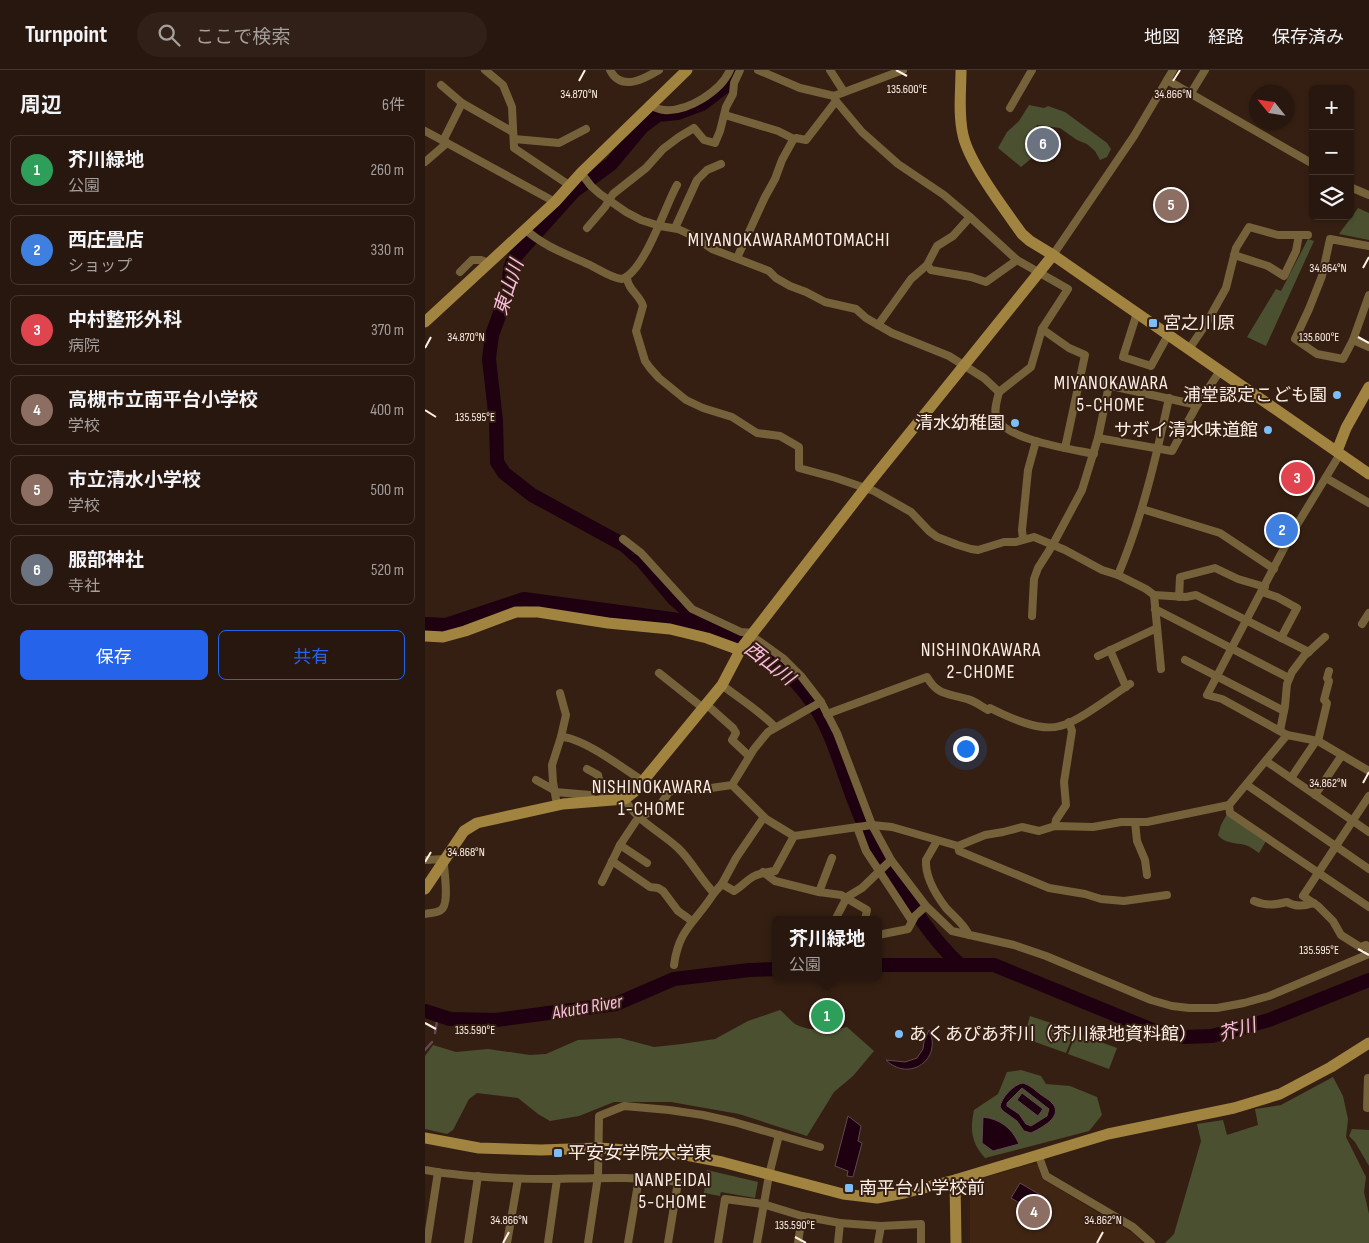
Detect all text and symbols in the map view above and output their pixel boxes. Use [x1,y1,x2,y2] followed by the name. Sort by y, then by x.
[137,12,487,57] search box
[25,20,107,49] text: Turnpoint
[155,21,183,49] icon: search
[195,26,290,49] text: ここで検索
[1144,27,1180,48] text: 地図
[1208,27,1244,48] text: 経路
[1272,27,1344,48] text: 保存済み
[887,82,927,97] text: 135.600°E
[1249,85,1294,130] north arrow
[1309,85,1354,220] map controls
[1309,85,1354,130] button: +
[560,87,598,102] text: 34.870°N
[1154,87,1192,102] text: 34.866°N
[20,93,62,118] text: 周辺
[382,96,405,115] text: 6件
[1027,125,1059,163] pin: 6
[1309,130,1354,175] button: −
[68,149,144,172] text: 芥川緑地
[34,161,40,180] text: 1
[370,161,404,180] text: 260 m
[1309,175,1354,220] button: layers
[68,177,100,196] text: 公園
[1155,186,1187,224] pin: 5
[68,229,144,252] text: 西庄畳店
[688,229,890,252] district label: MIYANOKAWARAMOTOMACHI
[33,241,41,260] text: 2
[371,241,404,260] text: 330 m
[490,255,530,318] water label: 東山川
[68,257,132,276] text: ショップ
[1309,261,1347,276] text: 34.864°N
[68,309,182,332] text: 中村整形外科
[1163,313,1235,334] place label: 宮之川原
[1147,317,1159,329] marker: 宮之川原
[33,321,41,340] text: 3
[371,321,404,340] text: 370 m
[447,330,485,345] text: 34.870°N
[1299,330,1339,345] text: 135.600°E
[68,337,100,356] text: 病院
[1054,372,1168,417] district label: MIYANOKAWARA 5-CHOME
[1183,385,1327,406] place label: 浦堂認定こども園
[68,389,258,412] text: 高槻市立南平台小学校
[1331,389,1343,401] marker: 浦堂認定こども園
[33,401,41,420] text: 4
[370,401,404,420] text: 400 m
[455,410,495,425] text: 135.595°E
[915,413,1005,434] place label: 清水幼稚園
[68,417,100,436] text: 学校
[1009,417,1021,429] marker: 清水幼稚園
[1114,420,1258,441] place label: サボイ清水味道館
[1262,424,1274,436] marker: サボイ清水味道館
[1281,459,1313,497] pin: 3
[68,469,201,492] text: 市立清水小学校
[33,481,41,500] text: 5
[370,481,404,500] text: 500 m
[68,497,100,516] text: 学校
[1266,511,1298,549] pin: 2
[68,549,144,572] text: 服部神社
[33,561,41,580] text: 6
[371,561,404,580] text: 520 m
[68,577,100,596] text: 寺社
[20,630,208,680] button: 保存
[218,630,405,680] button: 共有
[740,638,800,692] water label: 西山川
[921,639,1041,684] district label: NISHINOKAWARA 2-CHOME
[953,736,979,762] your location
[592,776,712,821] district label: NISHINOKAWARA 1-CHOME
[1309,776,1347,791] text: 34.862°N
[447,845,485,860] text: 34.868°N
[772,916,882,981] popup
[789,928,865,951] text: 芥川緑地
[1299,943,1339,958] text: 135.595°E
[789,956,821,975] text: 公園
[549,990,625,1025] water label: Akuta River
[811,997,843,1035] pin: 1
[1216,1014,1261,1047] water label: 芥川
[455,1023,495,1038] text: 135.590°E
[909,1024,1197,1045] place label: あくあぴあ芥川（芥川緑地資料館）
[893,1028,905,1040] marker: あくあぴあ芥川（芥川緑地資料館）
[568,1143,712,1164] place label: 平安女学院大学東
[552,1147,564,1159] marker: 平安女学院大学東
[634,1169,712,1214] district label: NANPEIDAI 5-CHOME
[859,1178,985,1199] place label: 南平台小学校前
[843,1182,855,1194] marker: 南平台小学校前
[1018,1193,1050,1231] pin: 4
[490,1213,528,1228] text: 34.866°N
[1084,1213,1122,1228] text: 34.862°N
[775,1218,815,1233] text: 135.590°E

